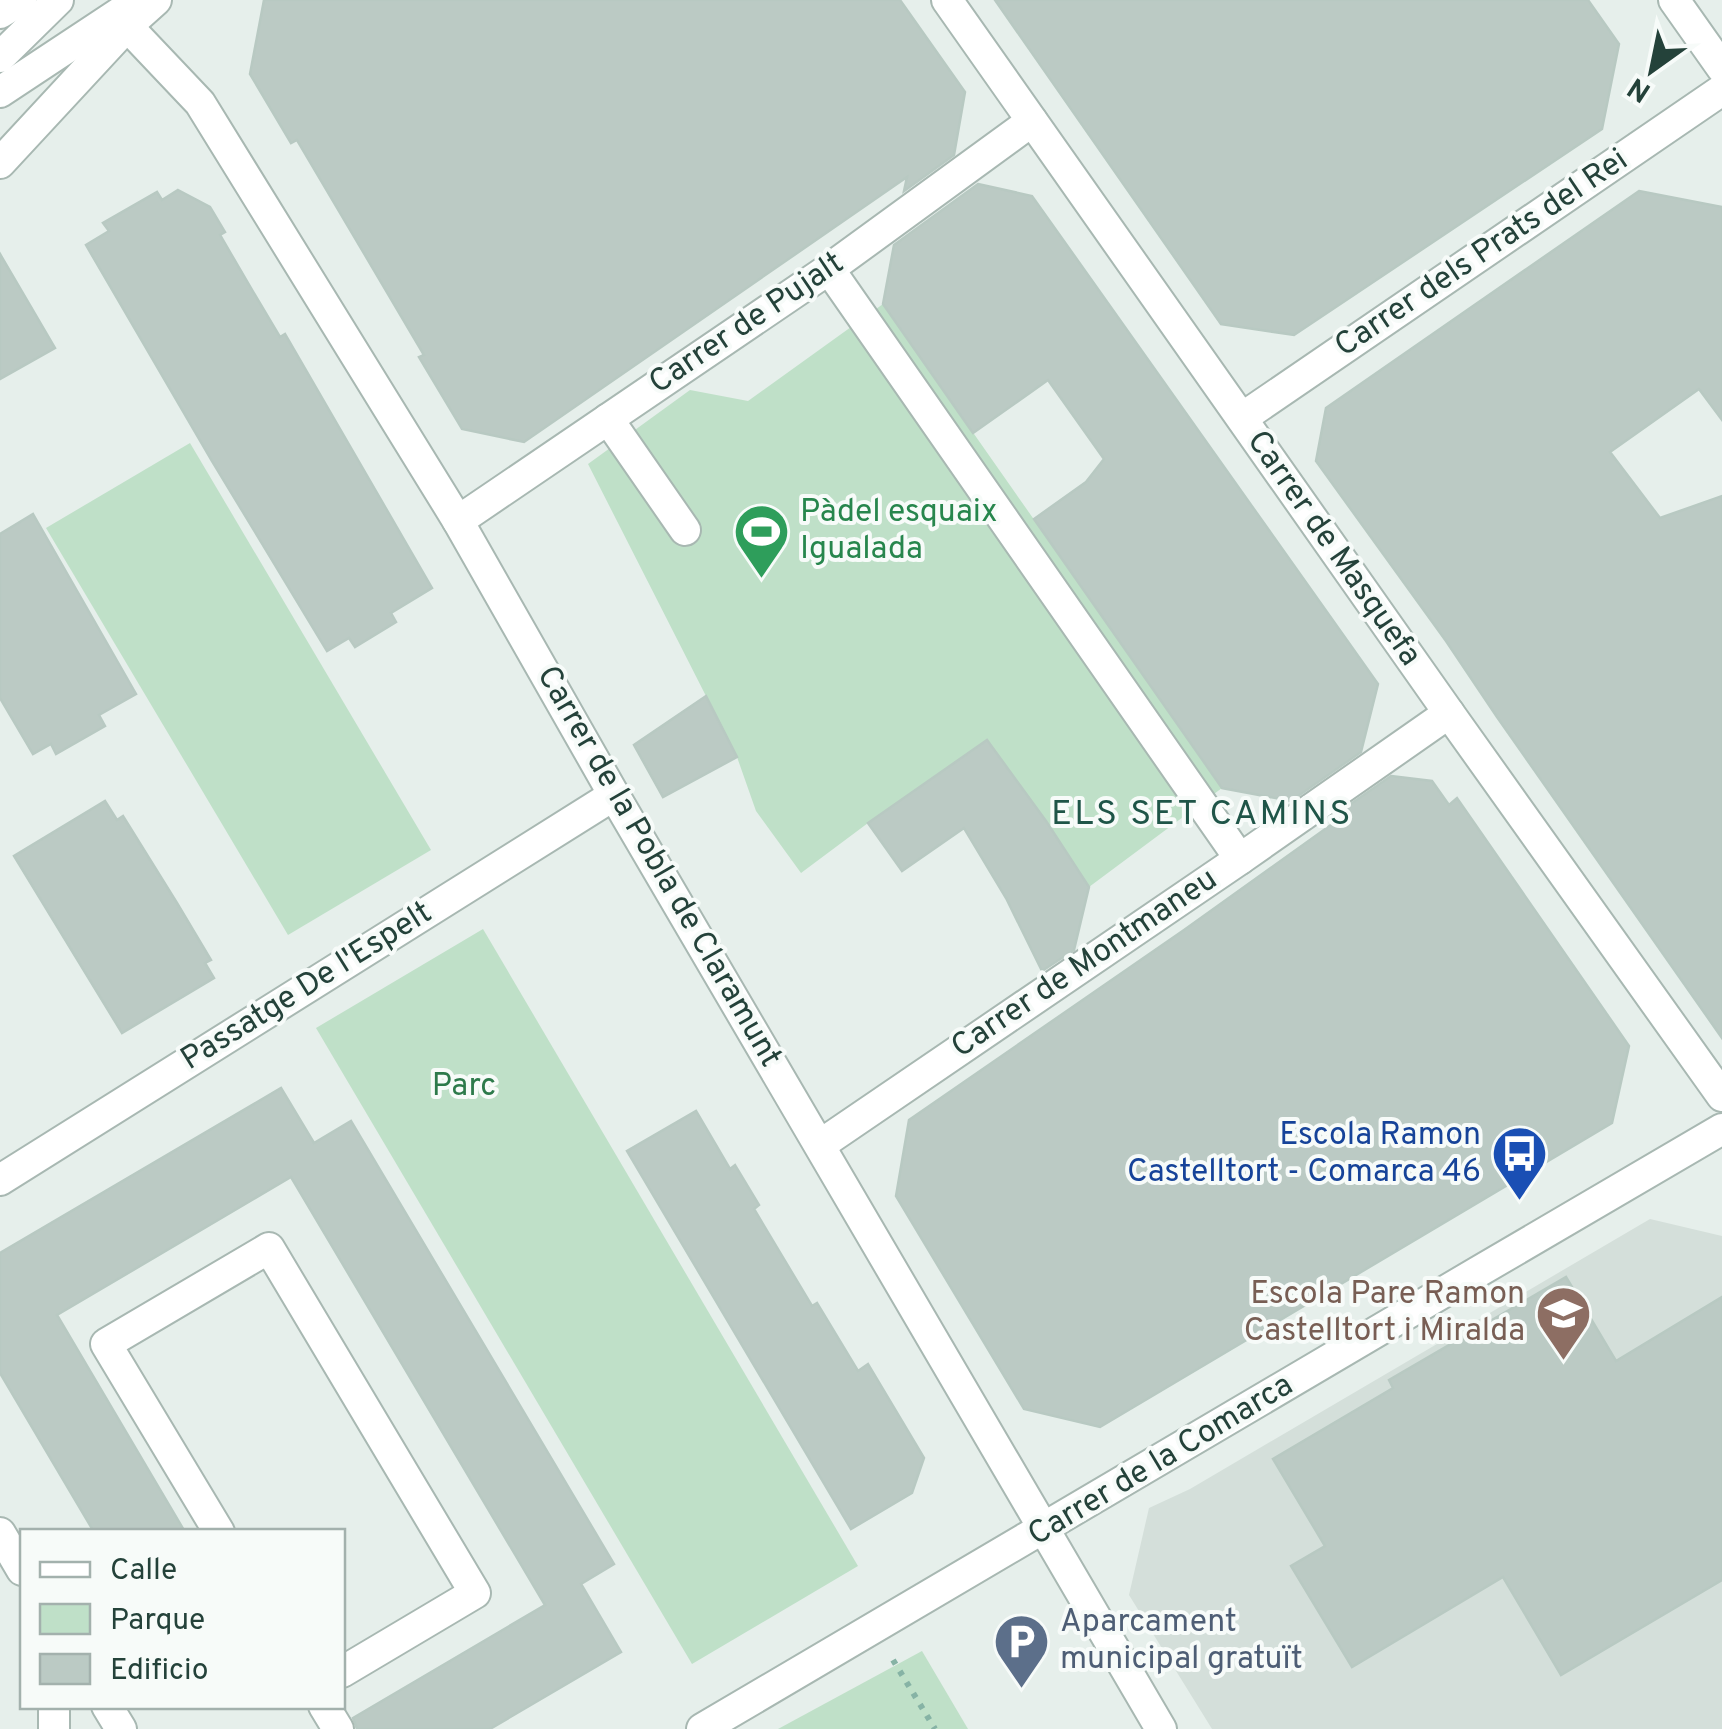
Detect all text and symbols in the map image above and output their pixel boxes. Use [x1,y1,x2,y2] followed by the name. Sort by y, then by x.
[1602,20,1702,120] north arrow
[1622,68,1658,109] text: N
[1328,141,1636,367] street label: Carrer dels Prats del Rei
[642,244,852,404] street label: Carrer de Pujalt
[1237,424,1429,674] street label: Carrer de Masquefa
[800,493,997,570] place label: Pàdel esquaix Igualada
[731,501,791,580] sports icon: Pàdel esquaix Igualada
[526,659,790,1075] street label: Carrer de la Pobla de Claramunt
[1051,793,1353,837] district label: ELS SET CAMINS
[944,860,1226,1068] street label: Carrer de Montmaneu
[174,894,440,1080] street label: Passatge De l'Espelt
[432,1067,496,1107] park label: Parc
[1127,1116,1481,1193] place label: Escola Ramon Castelltort - Comarca 46
[1490,1124,1550,1203] bus stop icon: Escola Ramon Castelltort - Comarca 46
[1244,1275,1525,1352] place label: Escola Pare Ramon Castelltort i Miralda
[1534,1283,1594,1362] school or university icon: Escola Pare Ramon Castelltort i Miralda
[1021,1366,1301,1556] street label: Carrer de la Comarca
[20,1529,345,1709] legend
[110,1553,177,1590] text: Calle
[110,1603,205,1640] text: Parque
[1060,1603,1303,1680] place label: Aparcament municipal gratuït
[991,1611,1051,1690] parking icon: Aparcament municipal gratuït
[110,1653,208,1690] text: Edificio

